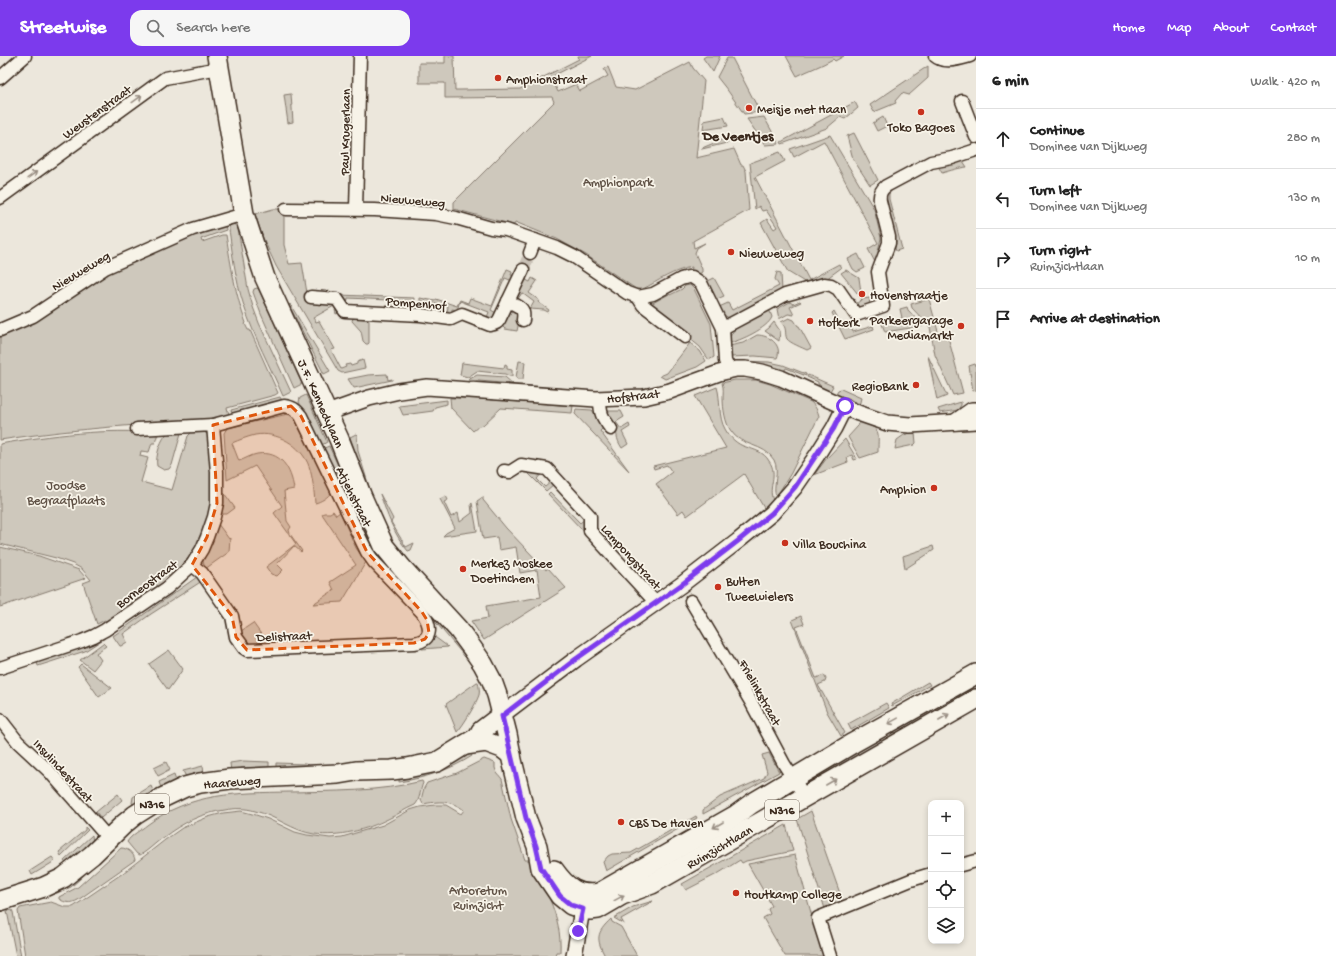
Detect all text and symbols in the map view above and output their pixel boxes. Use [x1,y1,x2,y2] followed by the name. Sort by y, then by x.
[130,10,410,46] search box
[20,17,106,40] text: Streetwise
[144,17,166,39] icon: search
[176,19,250,37] text: Search here
[1113,20,1145,37] text: Home
[1167,20,1191,37] text: Map
[1213,20,1249,37] text: About
[1271,20,1316,37] text: Contact
[992,72,1028,92] text: 6 min
[493,73,503,83] marker: Amphionstraat
[506,73,588,88] place label: Amphionstraat
[1251,75,1320,90] text: Walk · 420 m
[60,82,136,143] street label: Weustenstraat
[338,88,355,176] street label: Paul Krugerlaan
[131,94,142,103] one-way arrow
[744,103,754,113] marker: Meisje met Haan
[757,103,847,118] place label: Meisje met Haan
[916,107,926,117] marker: Toko Bagoes
[887,121,956,136] place label: Toko Bagoes
[1030,122,1084,140] text: Continue
[992,128,1014,150] icon: ahead
[701,129,774,146] district label: De Veentjes
[1287,131,1320,146] text: 280 m
[1030,140,1147,155] text: Dominee van Dijkweg
[26,171,37,179] one-way arrow
[583,176,654,191] park label: Amphionpark
[1030,182,1081,200] text: Turn left
[992,188,1014,210] icon: left
[380,191,446,212] street label: Nieuweweg
[1288,191,1320,206] text: 130 m
[1030,200,1147,215] text: Dominee van Dijkweg
[1030,242,1090,260] text: Turn right
[726,247,736,257] marker: Nieuweweg
[739,247,804,262] place label: Nieuweweg
[992,248,1014,270] icon: right
[50,249,113,295] street label: Nieuweweg
[1295,251,1320,266] text: 10 m
[1030,260,1104,275] text: Ruimzichtlaan
[857,289,867,299] marker: Hovenstraatje
[870,289,948,304] place label: Hovenstraatje
[384,294,447,315] street label: Pompenhof
[992,308,1014,330] icon: arrive
[1030,310,1160,328] text: Arrive at destination
[869,314,955,344] place label: Parkeergarage Mediamarkt
[805,316,815,326] marker: Hofkerk
[818,316,860,331] place label: Hofkerk
[956,321,966,331] marker: Parkeergarage Mediamarkt
[294,357,346,451] street label: J.F. Kennedylaan
[852,380,909,395] place label: RegioBank
[911,380,921,390] marker: RegioBank
[606,387,662,408] street label: Hofstraat
[836,397,854,415] route start
[332,465,374,531] street label: Atjehstraat
[26,479,106,509] park label: Joodse Begraafplaats
[880,483,927,498] place label: Amphion
[929,483,939,493] marker: Amphion
[597,522,664,595] street label: Lampongstraat
[780,538,790,548] marker: Villa Bouchina
[792,538,867,553] place label: Villa Bouchina
[113,557,182,613] street label: Borneostraat
[470,557,553,587] place label: Merkez Moskee Doetinchem
[458,564,468,574] marker: Merkez Moskee Doetinchem
[725,575,794,605] place label: Bulten Tweewielers
[713,582,723,592] marker: Bulten Tweewielers
[255,629,314,646] street label: Delistraat
[734,657,784,730] street label: Frielinkstraat
[938,713,950,721] one-way arrow
[887,717,899,725] one-way arrow
[29,737,96,808] street label: Insulindestraat
[203,774,261,793] street label: Haareweg
[825,778,837,786] one-way arrow
[135,794,169,814] road number: N316
[765,800,799,820] road number: N316
[928,800,964,944] map controls
[928,800,964,836] button: +
[616,817,626,827] marker: CBS De Haven
[629,817,704,832] place label: CBS De Haven
[712,822,724,830] one-way arrow
[685,823,757,873] street label: Ruimzichtlaan
[928,836,964,872] button: −
[928,872,964,908] button: locate
[449,884,507,914] park label: Arboretum Ruimzicht
[731,888,741,898] marker: Houtkamp College
[744,888,842,903] place label: Houtkamp College
[613,893,625,901] one-way arrow
[928,908,964,944] button: layers
[569,922,587,940] route end

